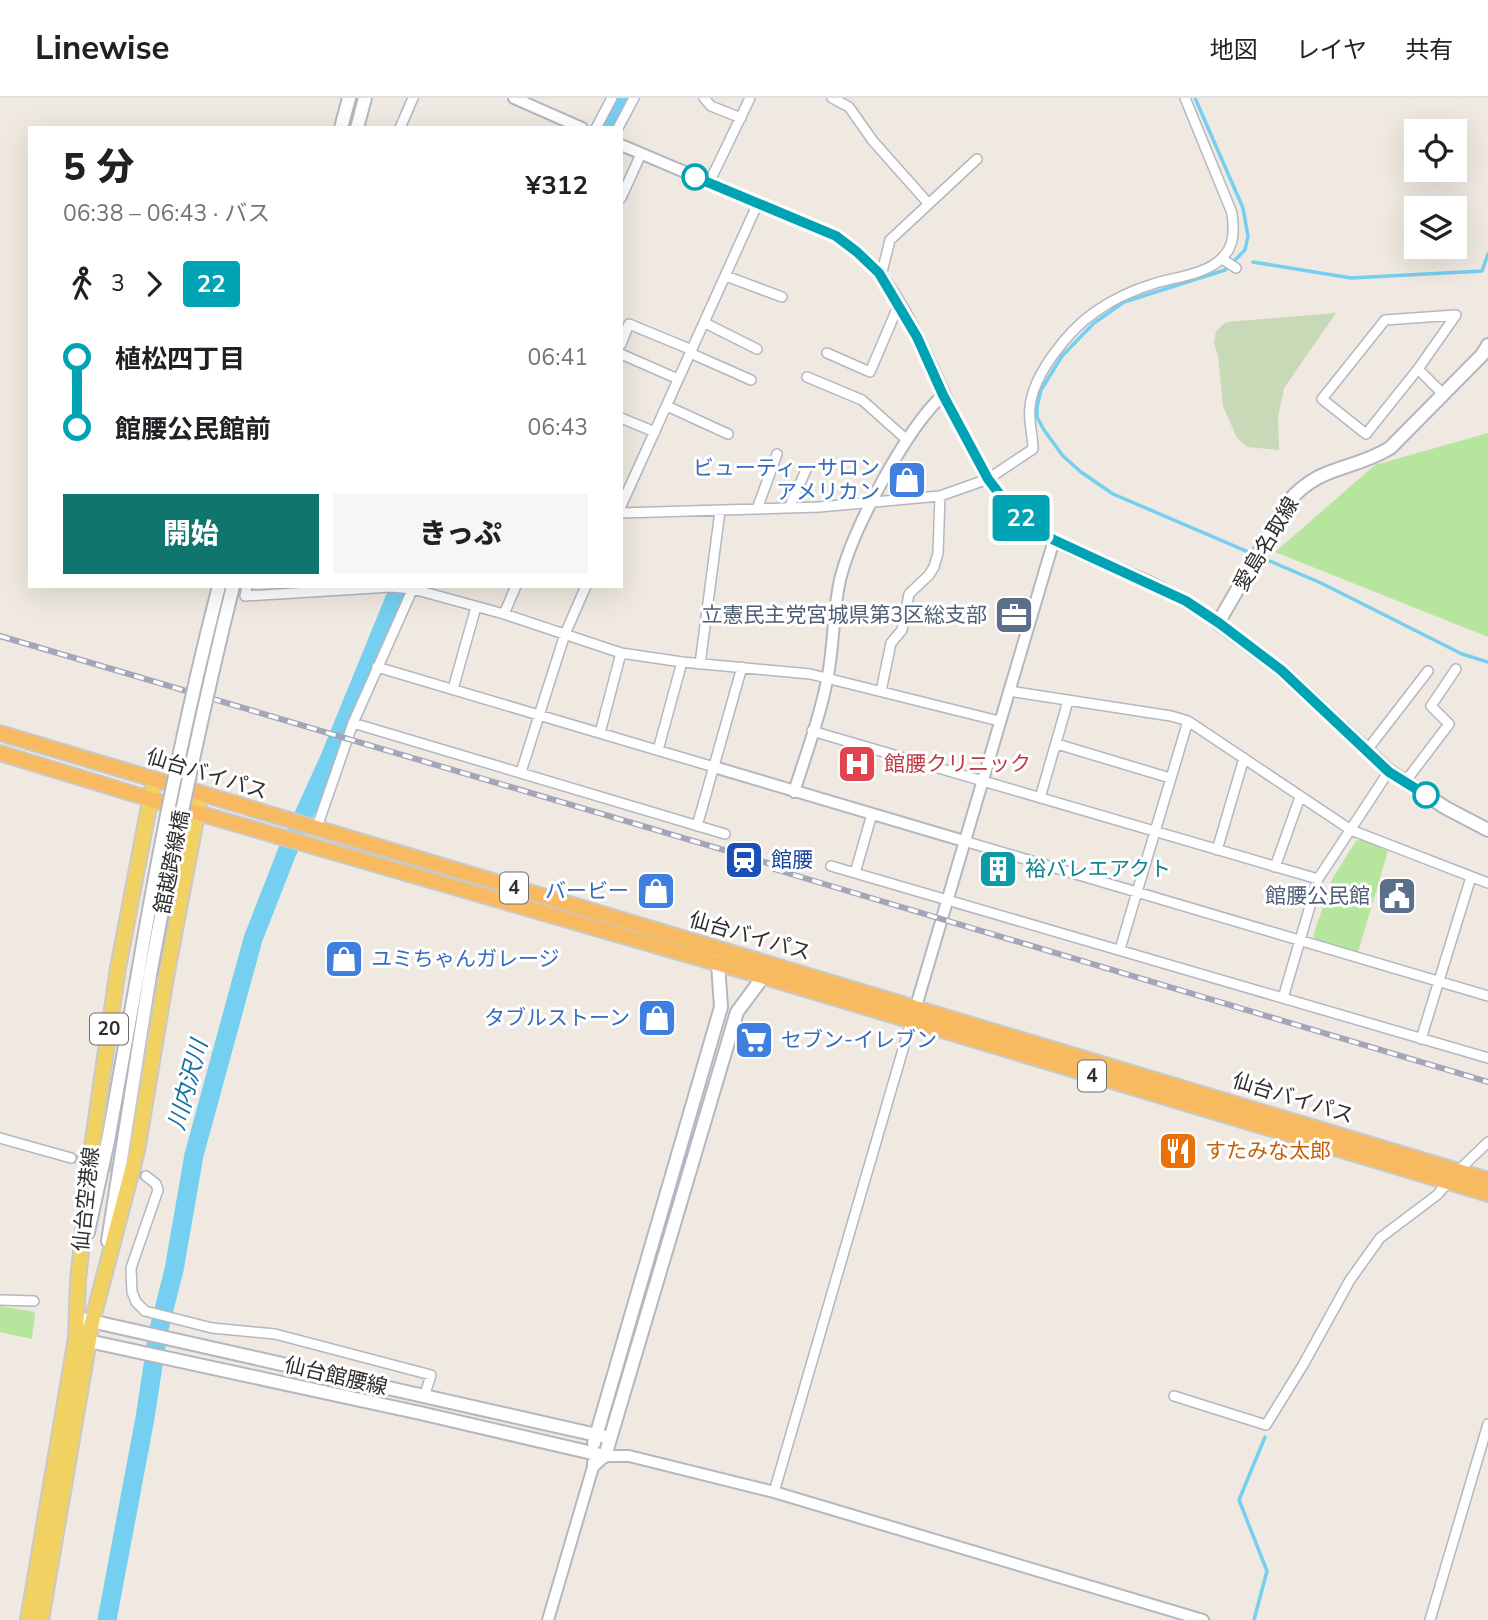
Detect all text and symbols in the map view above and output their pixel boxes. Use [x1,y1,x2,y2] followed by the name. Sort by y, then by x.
[35,26,169,71] text: Linewise
[1210,34,1258,66] text: 地図
[1296,34,1367,66] text: レイヤ
[1405,34,1453,66] text: 共有
[1404,119,1467,259] map controls
[1404,119,1467,182] button: locate
[63,142,134,193] text: 5 分
[682,164,708,190] unlabelled marker
[526,168,588,203] text: ¥312
[1404,196,1467,259] button: layers
[63,198,270,229] text: 06:38 – 06:43 · バス
[63,265,101,303] icon: walk
[135,265,173,303] icon: forward
[111,268,125,299] text: 3
[197,268,226,300] text: 22
[115,342,245,377] text: 植松四丁目
[528,342,588,373] text: 06:41
[115,412,271,447] text: 館腰公民館前
[528,412,588,443] text: 06:43
[693,454,880,506] place label: ビューティーサロン アメリカン
[886,459,928,501] shop icon: ビューティーサロン アメリカン
[1227,492,1305,596] street label: 愛島名取線
[63,494,319,574] button: 開始
[333,494,588,574] button: きっぷ
[990,495,1052,541] line badge: 22
[1007,502,1035,534] text: 22
[993,594,1035,636] office icon: 立憲民主党宮城県第3区総支部
[701,601,987,629] place label: 立憲民主党宮城県第3区総支部
[143,742,271,806] street label: 仙台バイパス
[836,743,878,785] hospital icon: 館腰クリニック
[884,750,1031,778] place label: 館腰クリニック
[1413,782,1439,808] unlabelled marker
[148,808,196,916] street label: 舘越跨線橋
[723,839,765,881] station icon: 館腰
[771,846,813,874] place label: 館腰
[977,848,1019,890] building icon: 裕バレエアクト
[1025,855,1171,883] place label: 裕バレエアクト
[635,870,677,912] shop icon: バービー
[500,873,528,904] road number: 4
[1376,875,1418,917] public building icon: 館腰公民館
[545,877,629,905] place label: バービー
[1265,882,1370,910] place label: 館腰公民館
[686,905,814,967] street label: 仙台バイパス
[323,938,365,980] shop icon: ユミちゃんガレージ
[371,945,560,973] place label: ユミちゃんガレージ
[636,997,678,1039] shop icon: タブルストーン
[484,1004,630,1032] place label: タブルストーン
[90,1014,128,1044] road number: 20
[733,1019,775,1061] supermarket icon: セブン-イレブン
[781,1026,937,1054] place label: セブン-イレブン
[161,1034,216,1133] water label: 川内沢川
[1078,1060,1106,1092] road number: 4
[1229,1066,1357,1130] street label: 仙台バイパス
[1157,1130,1199,1172] restaurant icon: すたみな太郎
[1205,1137,1331,1165] place label: すたみな太郎
[67,1145,105,1253] street label: 仙台空港線
[282,1351,390,1401] street label: 仙台館腰線

